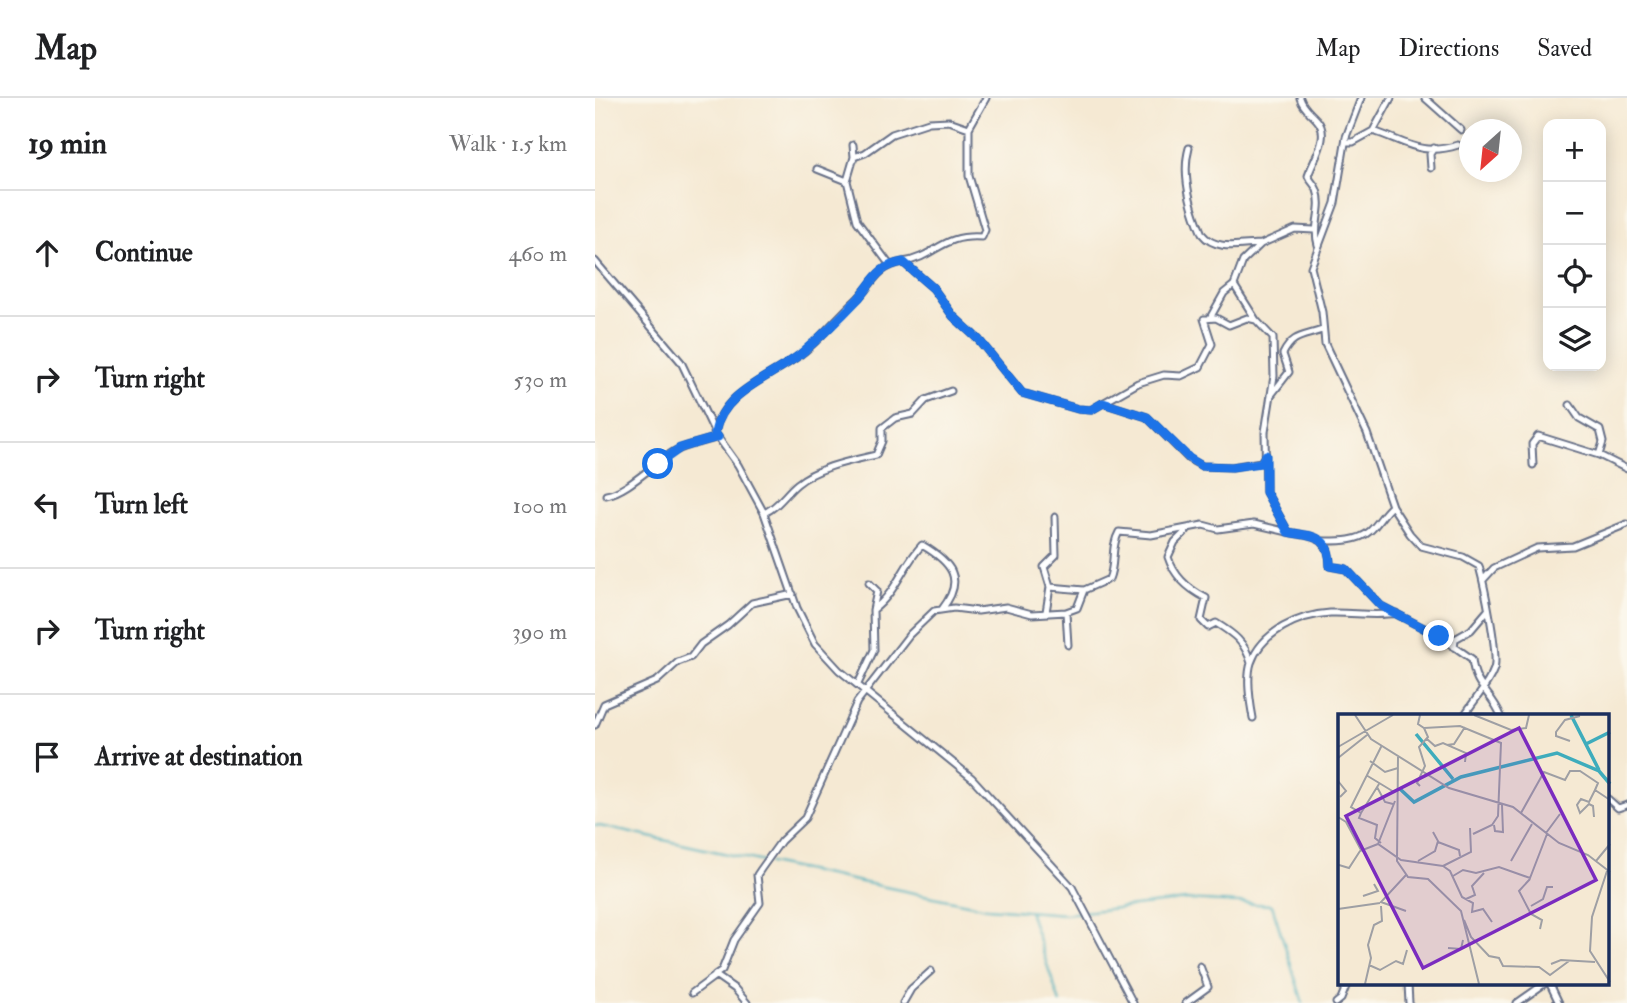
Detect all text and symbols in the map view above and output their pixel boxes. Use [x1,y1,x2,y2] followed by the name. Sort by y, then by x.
[35,28,97,69] text: Map
[1315,33,1360,64] text: Map
[1398,33,1499,64] text: Directions
[1537,33,1592,64] text: Saved
[1459,119,1522,182] north arrow
[1543,119,1606,371] map controls
[1543,119,1606,182] button: +
[28,125,107,162] text: 19 min
[449,129,567,158] text: Walk · 1.5 km
[1543,182,1606,245] button: −
[28,234,66,272] icon: ahead
[95,237,193,269] text: Continue
[509,239,567,268] text: 460 m
[1543,245,1606,308] button: locate
[1543,308,1606,371] button: layers
[28,360,66,398] icon: right
[95,363,205,395] text: Turn right
[514,365,567,394] text: 530 m
[642,448,673,479] route start
[28,486,66,524] icon: left
[95,489,188,521] text: Turn left
[513,491,567,520] text: 100 m
[28,612,66,650] icon: right
[95,615,205,647] text: Turn right
[512,617,567,646] text: 390 m
[1423,620,1454,651] route end
[1338,714,1609,986] inset map
[28,738,66,776] icon: arrive
[95,741,303,773] text: Arrive at destination

